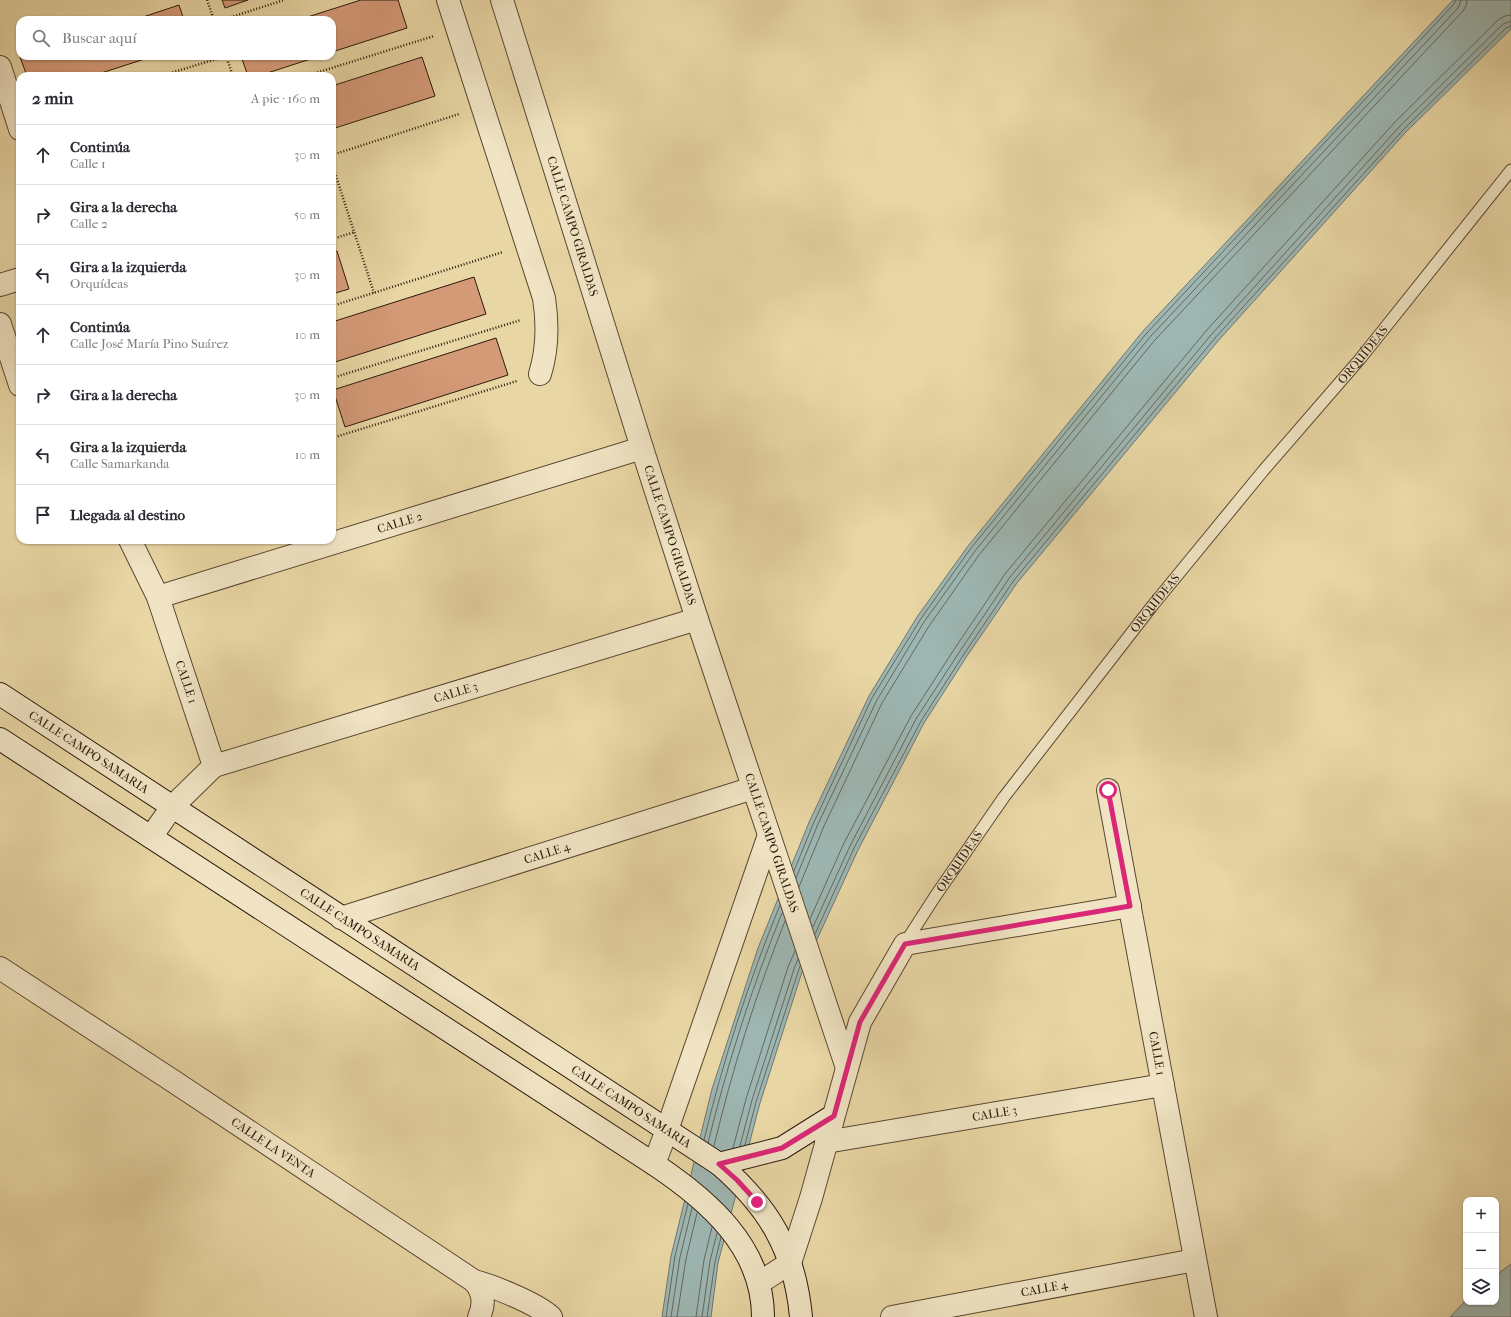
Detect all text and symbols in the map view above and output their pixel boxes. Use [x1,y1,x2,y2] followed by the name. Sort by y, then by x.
[16,16,336,60] search box
[30,27,52,49] icon: search
[62,29,137,47] text: Buscar aquí
[32,88,73,108] text: 2 min
[251,91,320,106] text: A pie · 160 m
[70,138,130,156] text: Continúa
[32,144,54,166] icon: ahead
[294,147,320,162] text: 30 m
[544,154,601,298] street label: CALLE CAMPO GIRALDAS
[70,156,106,171] text: Calle 1
[70,198,177,216] text: Gira a la derecha
[32,204,54,226] icon: right
[294,207,320,222] text: 50 m
[70,216,108,231] text: Calle 2
[70,258,186,276] text: Gira a la izquierda
[32,264,54,286] icon: left
[294,267,320,282] text: 30 m
[70,276,128,291] text: Orquídeas
[70,318,130,336] text: Continúa
[1335,323,1391,387] street label: ORQUÍDEAS
[32,324,54,346] icon: ahead
[295,327,320,342] text: 10 m
[70,336,229,351] text: Calle José María Pino Suárez
[32,384,54,406] icon: right
[70,386,177,404] text: Gira a la derecha
[294,387,320,402] text: 30 m
[70,438,186,456] text: Gira a la izquierda
[32,444,54,466] icon: left
[295,447,320,462] text: 10 m
[70,456,169,471] text: Calle Samarkanda
[641,464,699,607] street label: CALLE CAMPO GIRALDAS
[32,504,54,526] icon: arrive
[70,506,185,524] text: Llegada al destino
[376,509,424,536] street label: CALLE 2
[1127,571,1183,635] street label: ORQUÍDEAS
[173,659,200,705] street label: CALLE 1
[432,679,479,706] street label: CALLE 3
[26,708,151,796] street label: CALLE CAMPO SAMARIA
[742,771,802,914] street label: CALLE CAMPO GIRALDAS
[1099,781,1117,799] route start
[933,828,985,895] street label: ORQUÍDEAS
[522,839,573,867] street label: CALLE 4
[297,885,423,974] street label: CALLE CAMPO SAMARIA
[1146,1030,1168,1077] street label: CALLE 1
[569,1062,694,1151] street label: CALLE CAMPO SAMARIA
[971,1103,1018,1124] street label: CALLE 3
[229,1115,318,1181] street label: CALLE LA VENTA
[748,1193,766,1211] route end
[1463,1197,1499,1305] map controls
[1463,1197,1499,1233] button: +
[1463,1233,1499,1269] button: −
[1463,1269,1499,1305] button: layers
[1020,1277,1070,1300] street label: CALLE 4

